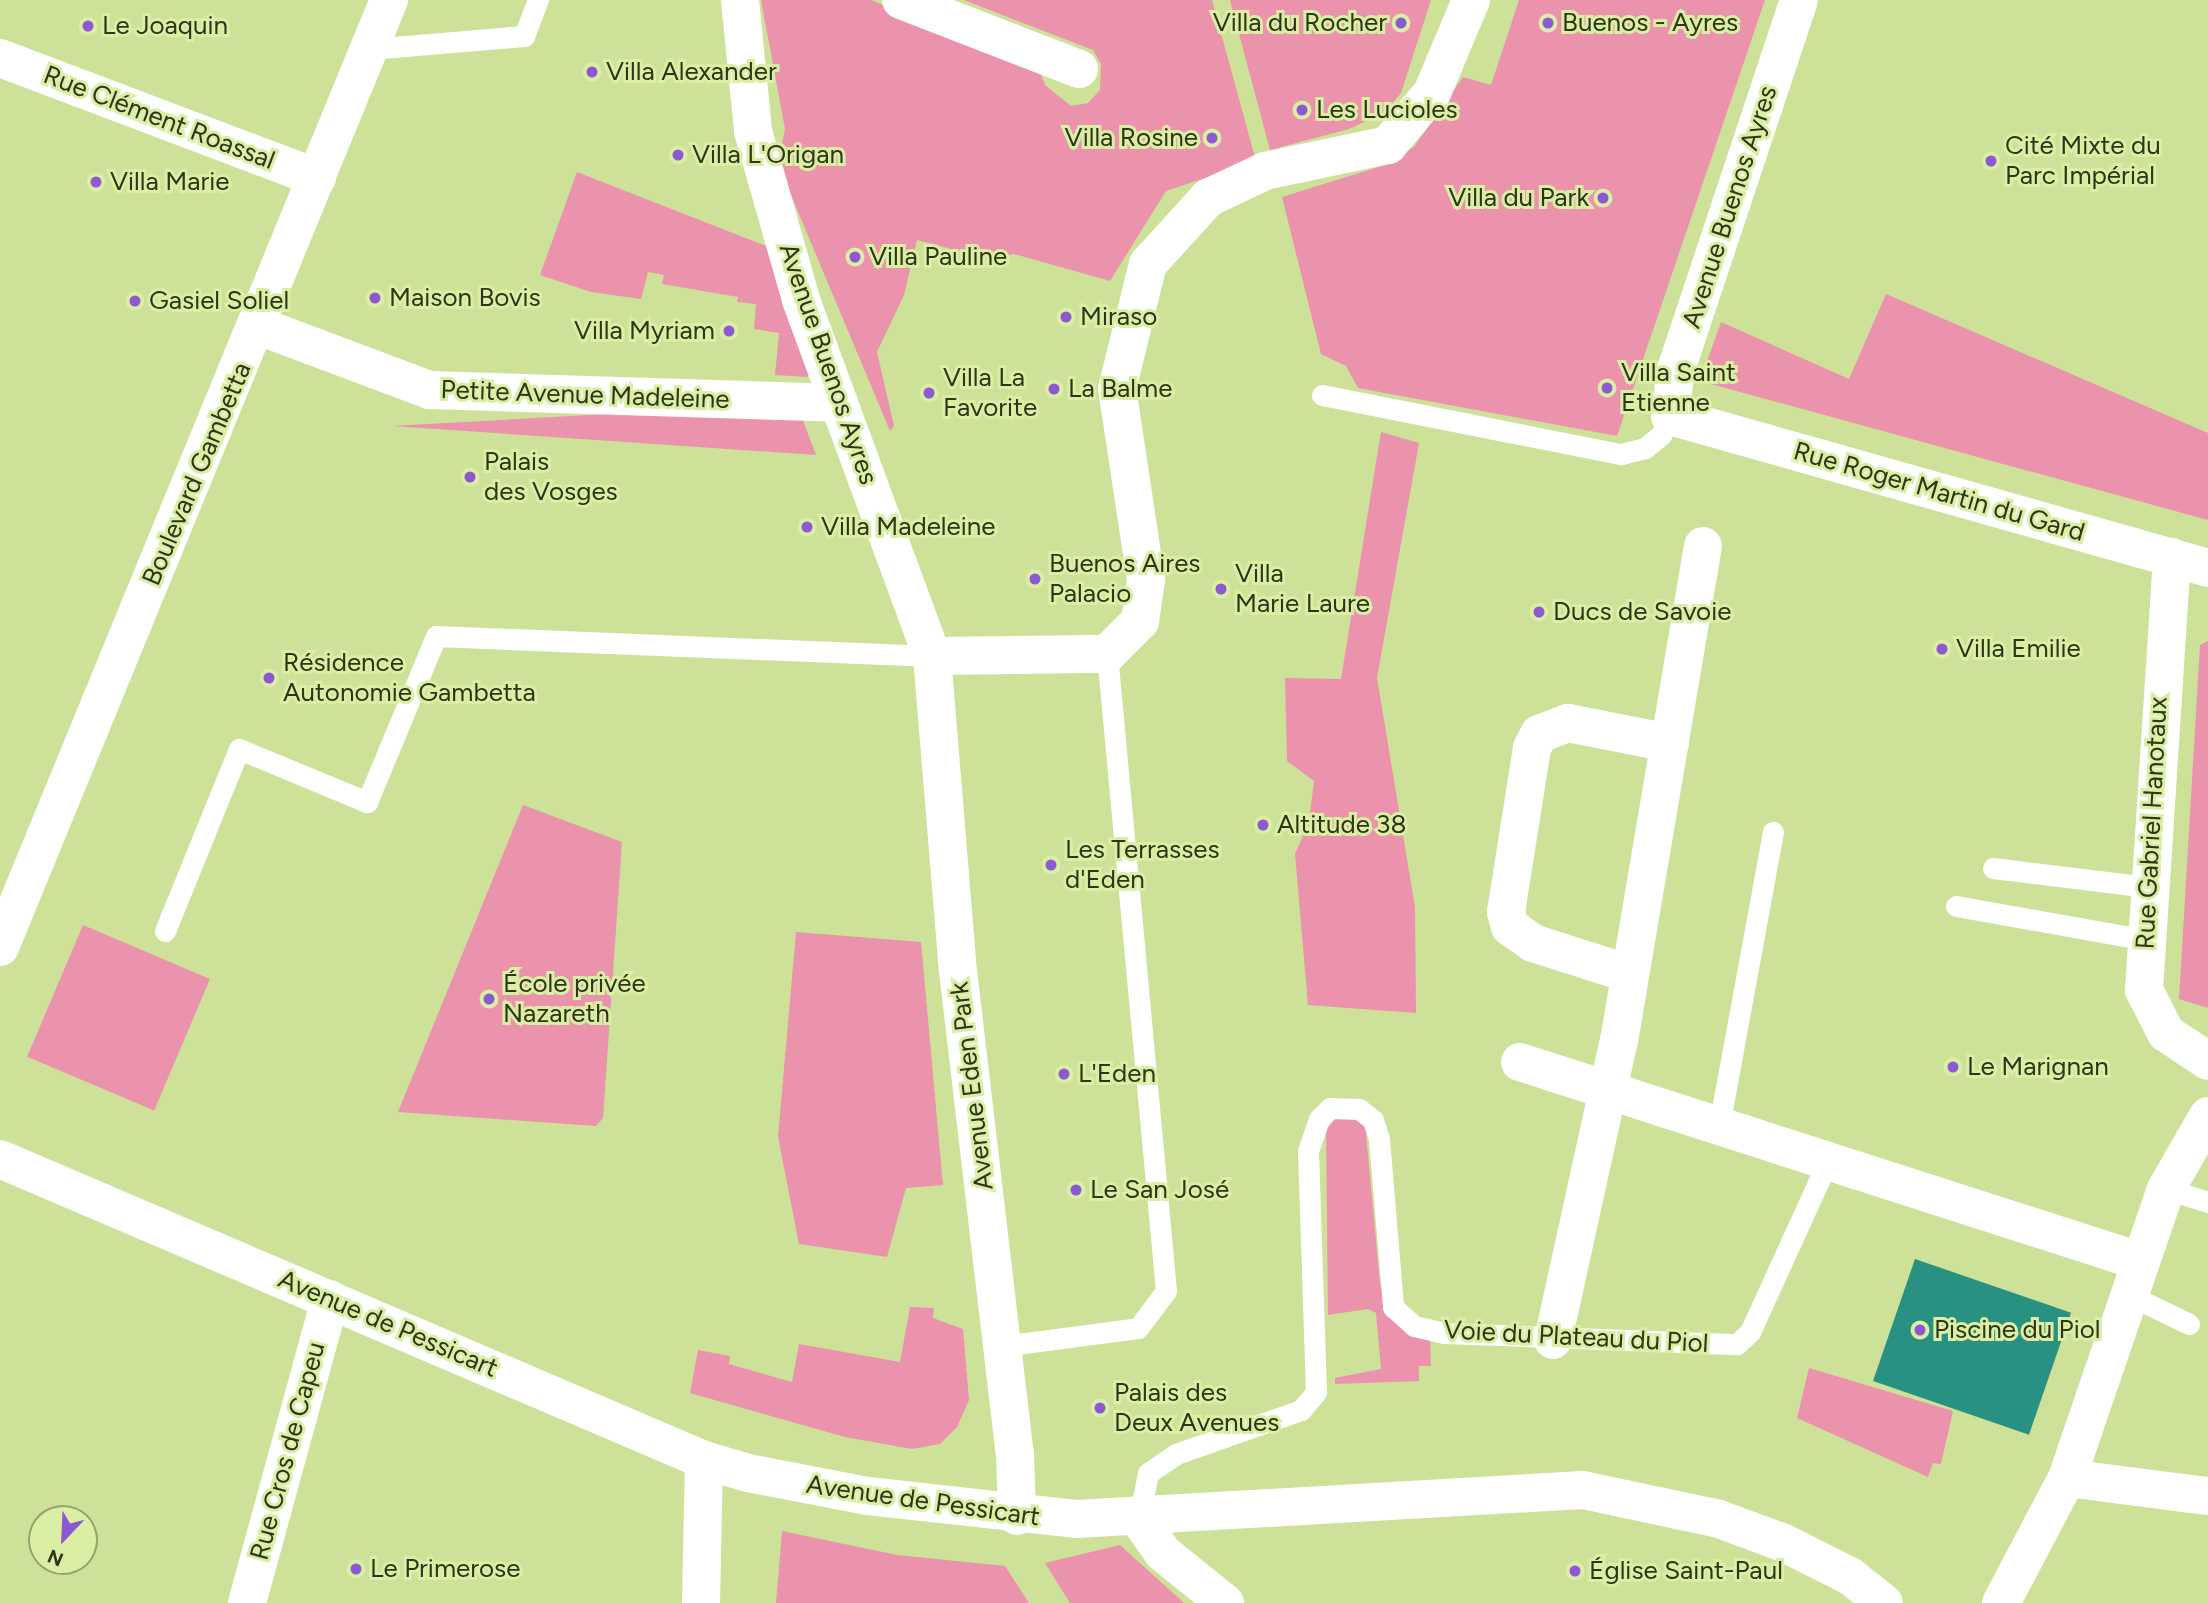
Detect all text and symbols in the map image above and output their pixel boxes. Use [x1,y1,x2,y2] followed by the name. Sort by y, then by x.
[1213,7,1387,39] place label: Villa du Rocher
[1562,7,1738,39] place label: Buenos - Ayres
[102,10,228,42] place label: Le Joaquin
[1393,15,1409,31] marker: Villa du Rocher
[1540,15,1556,31] marker: Buenos - Ayres
[80,18,96,34] marker: Le Joaquin
[606,56,777,88] place label: Villa Alexander
[39,60,279,176] street label: Rue Clément Roassal
[584,64,600,80] marker: Villa Alexander
[1676,82,1784,332] street label: Avenue Buenos Ayres
[1316,94,1457,126] place label: Les Lucioles
[1294,102,1310,118] marker: Les Lucioles
[1065,122,1198,154] place label: Villa Rosine
[1204,130,1220,146] marker: Villa Rosine
[2005,130,2161,192] place label: Cité Mixte du Parc Impérial
[692,139,844,171] place label: Villa L'Origan
[670,147,686,163] marker: Villa L'Origan
[1983,153,1999,169] marker: Cité Mixte du Parc Impérial
[110,166,229,198] place label: Villa Marie
[88,174,104,190] marker: Villa Marie
[1448,182,1589,214] place label: Villa du Park
[1595,190,1611,206] marker: Villa du Park
[772,239,884,489] street label: Avenue Buenos Ayres
[869,241,1007,273] place label: Villa Pauline
[847,249,863,265] marker: Villa Pauline
[389,282,541,314] place label: Maison Bovis
[149,285,289,317] place label: Gasiel Soliel
[367,290,383,306] marker: Maison Bovis
[127,293,143,309] marker: Gasiel Soliel
[1080,301,1157,333] place label: Miraso
[1058,309,1074,325] marker: Miraso
[574,315,715,347] place label: Villa Myriam
[721,323,737,339] marker: Villa Myriam
[1621,357,1736,418] place label: Villa Saint Etienne
[136,358,258,590] street label: Boulevard Gambetta
[943,362,1037,424] place label: Villa La Favorite
[1068,373,1172,405] place label: La Balme
[440,374,730,416] street label: Petite Avenue Madeleine
[1599,380,1615,396] marker: Villa Saint Etienne
[1046,381,1062,397] marker: La Balme
[921,385,937,401] marker: Villa La Favorite
[1790,435,2088,549] street label: Rue Roger Martin du Gard
[484,446,618,508] place label: Palais des Vosges
[462,469,478,485] marker: Palais des Vosges
[821,511,996,543] place label: Villa Madeleine
[799,519,815,535] marker: Villa Madeleine
[1049,548,1200,610] place label: Buenos Aires Palacio
[1235,558,1370,620] place label: Villa Marie Laure
[1027,571,1043,587] marker: Buenos Aires Palacio
[1213,581,1229,597] marker: Villa Marie Laure
[1553,596,1731,628] place label: Ducs de Savoie
[1531,604,1547,620] marker: Ducs de Savoie
[1956,633,2081,665] place label: Villa Emilie
[1934,641,1950,657] marker: Villa Emilie
[283,647,536,708] place label: Résidence Autonomie Gambetta
[261,670,277,686] marker: Résidence Autonomie Gambetta
[2130,696,2174,950] street label: Rue Gabriel Hanotaux
[1277,809,1406,841] place label: Altitude 38
[1255,817,1271,833] marker: Altitude 38
[1065,834,1220,896] place label: Les Terrasses d'Eden
[1043,857,1059,873] marker: Les Terrasses d'Eden
[503,968,646,1030] place label: École privée Nazareth
[944,980,1000,1192] street label: Avenue Eden Park
[481,991,497,1007] marker: École privée Nazareth
[1967,1051,2109,1083] place label: Le Marignan
[1078,1058,1156,1090] place label: L'Eden
[1945,1059,1961,1075] marker: Le Marignan
[1056,1066,1072,1082] marker: L'Eden
[1090,1174,1229,1206] place label: Le San José
[1068,1182,1084,1198] marker: Le San José
[274,1264,502,1384] street label: Avenue de Pessicart
[1443,1314,1709,1360] street label: Voie du Plateau du Piol
[1934,1314,2100,1346] place label: Piscine du Piol
[1912,1322,1928,1338] marker: Piscine du Piol
[244,1339,332,1563] street label: Rue Cros de Capeu
[1114,1377,1279,1438] place label: Palais des Deux Avenues
[1092,1400,1108,1416] marker: Palais des Deux Avenues
[804,1469,1042,1533] street label: Avenue de Pessicart
[28,1505,98,1575] north arrow
[44,1544,67,1571] text: N
[370,1553,520,1585] place label: Le Primerose
[1589,1555,1783,1587] place label: Église Saint-Paul
[348,1561,364,1577] marker: Le Primerose
[1567,1563,1583,1579] marker: Église Saint-Paul

